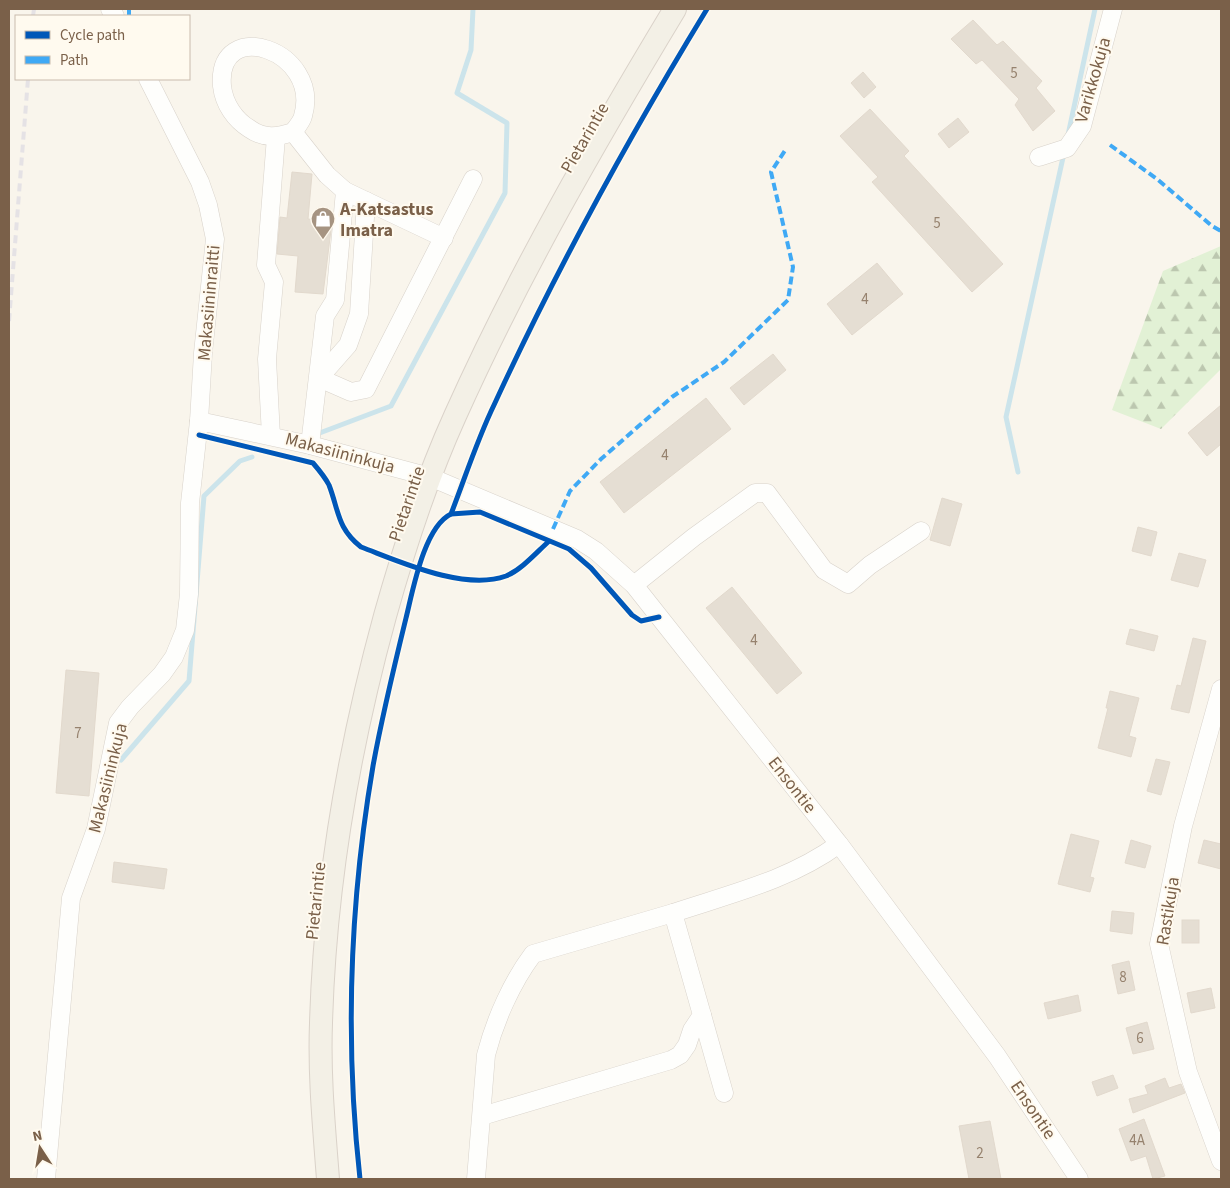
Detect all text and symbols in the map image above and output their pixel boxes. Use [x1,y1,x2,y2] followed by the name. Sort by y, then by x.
[15,15,190,80] legend
[60,25,125,46] text: Cycle path
[1069,34,1117,126] street label: Varikkokuja
[60,50,88,71] text: Path
[1010,63,1018,84] house number: 5
[555,98,615,178] street label: Pietarintie
[339,197,433,243] place label: A-Katsastus Imatra
[310,206,336,240] shop icon: A-Katsastus Imatra
[933,213,941,234] house number: 5
[191,244,227,362] street label: Makasiininraitti
[861,289,869,310] house number: 4
[282,426,398,480] street label: Makasiininkuja
[661,445,669,466] house number: 4
[382,463,432,545] street label: Pietarintie
[750,630,758,651] house number: 4
[82,720,134,836] street label: Makasiininkuja
[74,723,82,744] house number: 7
[762,751,822,819] street label: Ensontie
[299,861,333,941] street label: Pietarintie
[1150,875,1186,947] street label: Rastikuja
[1119,967,1127,988] house number: 8
[1136,1028,1144,1049] house number: 6
[1004,1076,1062,1144] street label: Ensontie
[15,1123,65,1173] north arrow
[31,1126,44,1147] text: N
[1129,1130,1146,1151] house number: 4A
[976,1143,984,1164] house number: 2

